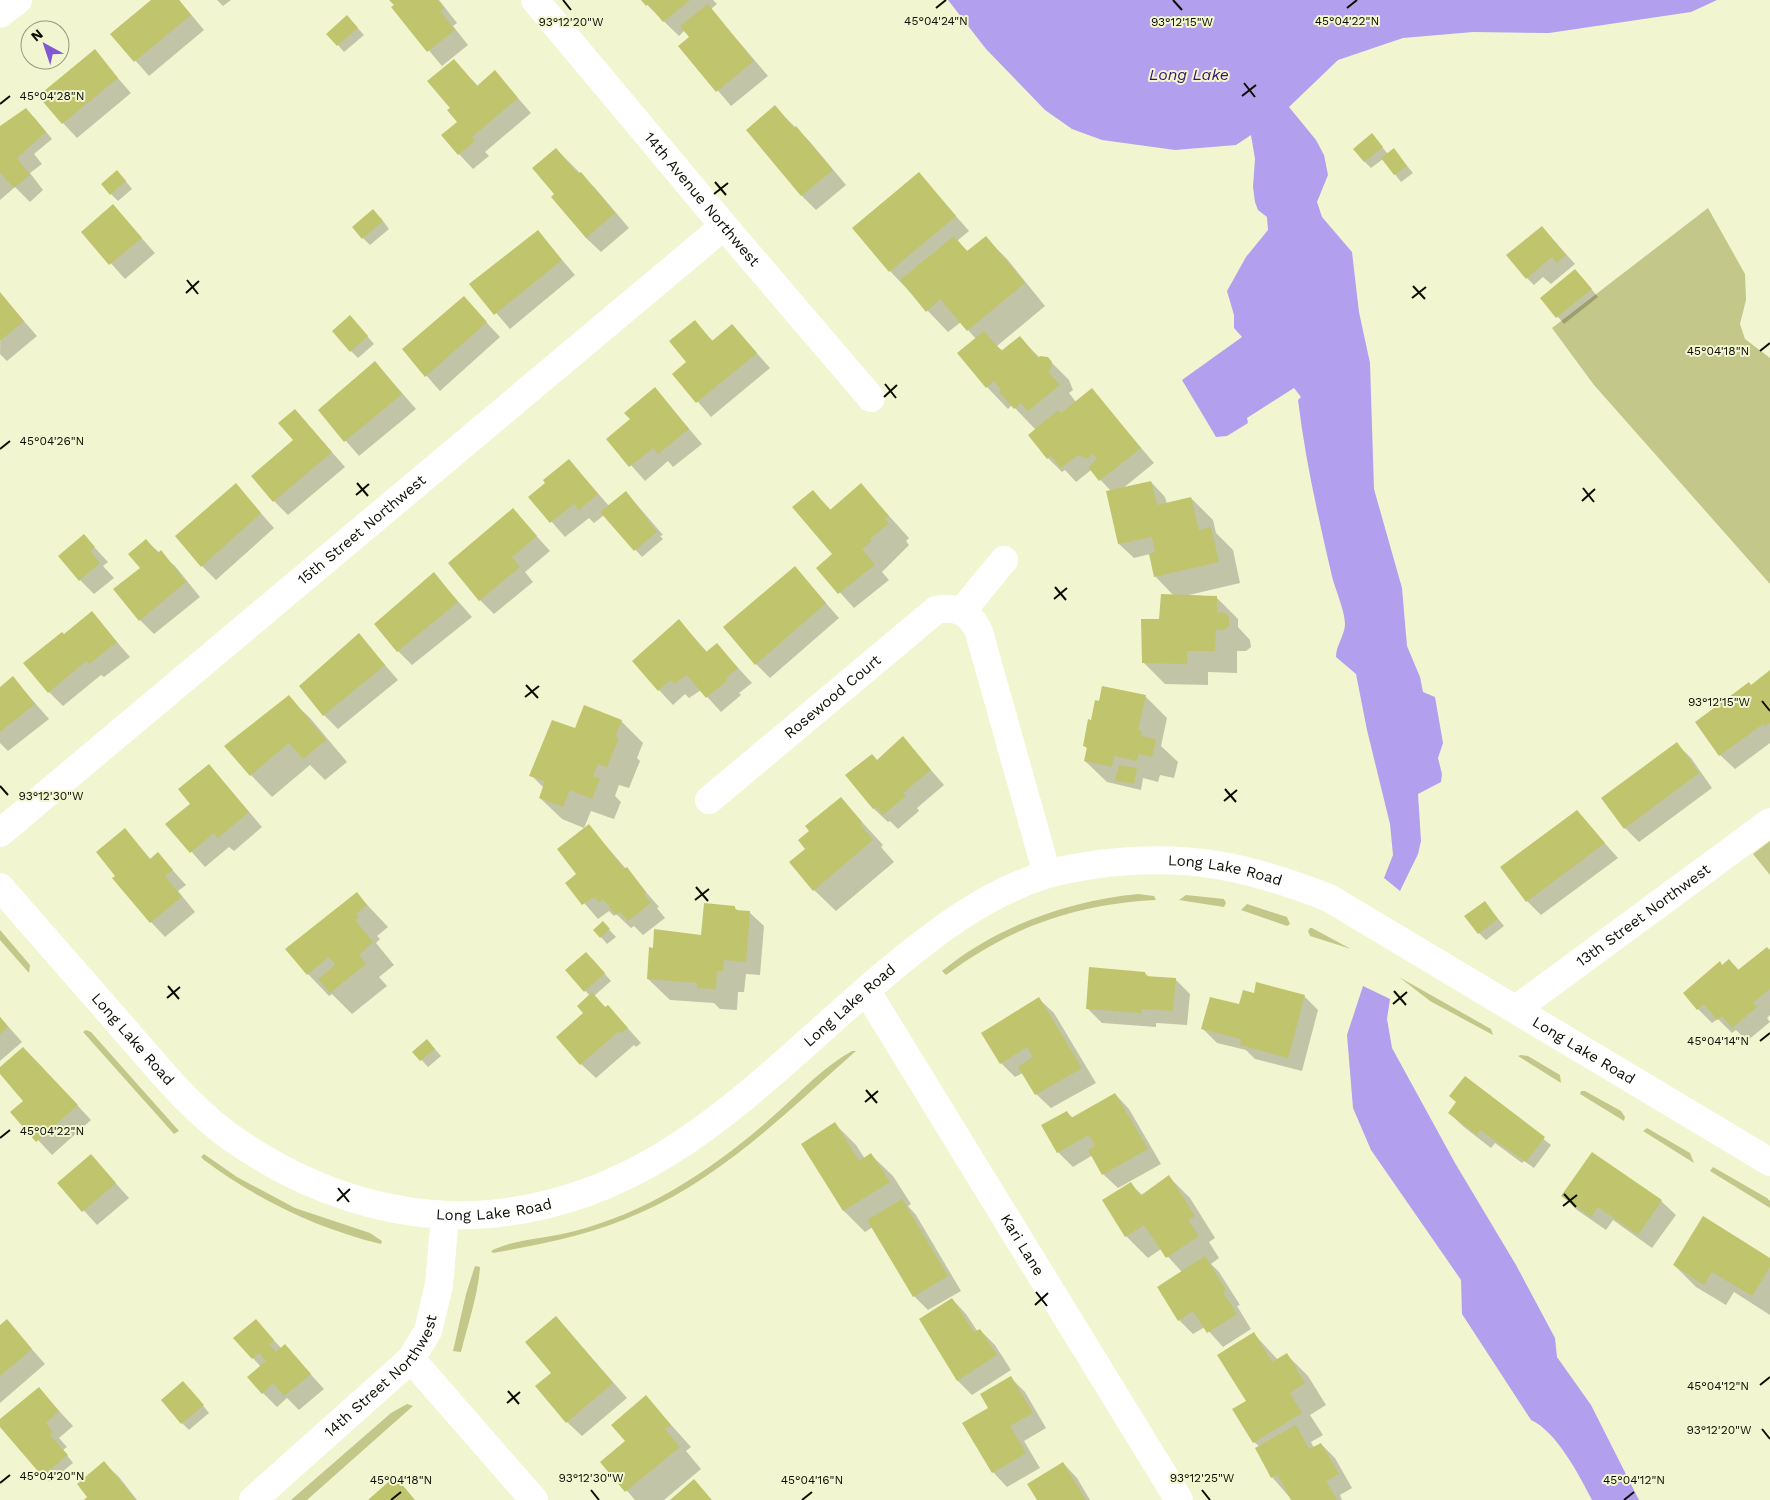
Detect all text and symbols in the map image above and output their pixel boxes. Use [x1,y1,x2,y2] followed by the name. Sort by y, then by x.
[904,14,968,28] text: 45°04'24"N
[1315,14,1379,28] text: 45°04'22"N
[539,15,604,29] text: 93°12'20"W
[1151,15,1214,29] text: 93°12'15"W
[20,20,70,70] north arrow
[28,26,46,45] text: N
[1149,65,1229,84] water label: Long Lake
[20,89,84,103] text: 45°04'28"N
[640,129,764,271] street label: 14th Avenue Northwest
[1687,344,1749,358] text: 45°04'18"N
[20,434,84,448] text: 45°04'26"N
[294,470,430,589] street label: 15th Street Northwest
[780,651,885,742] street label: Rosewood Court
[1688,695,1751,709] text: 93°12'15"W
[19,789,84,803] text: 93°12'30"W
[1168,851,1284,890] street label: Long Lake Road
[1573,860,1714,971] street label: 13th Street Northwest
[800,960,899,1051] street label: Long Lake Road
[88,989,178,1089] street label: Long Lake Road
[1529,1013,1638,1088] street label: Long Lake Road
[1687,1034,1749,1048] text: 45°04'14"N
[20,1124,84,1138] text: 45°04'22"N
[435,1195,554,1224] street label: Long Lake Road
[997,1211,1048,1279] street label: Kari Lane
[321,1312,441,1441] street label: 14th Street Northwest
[1687,1379,1749,1393] text: 45°04'12"N
[1687,1423,1752,1437] text: 93°12'20"W
[20,1469,84,1483] text: 45°04'20"N
[559,1471,624,1485] text: 93°12'30"W
[1170,1471,1235,1485] text: 93°12'25"W
[370,1473,432,1487] text: 45°04'18"N
[781,1473,843,1487] text: 45°04'16"N
[1603,1473,1665,1487] text: 45°04'12"N

